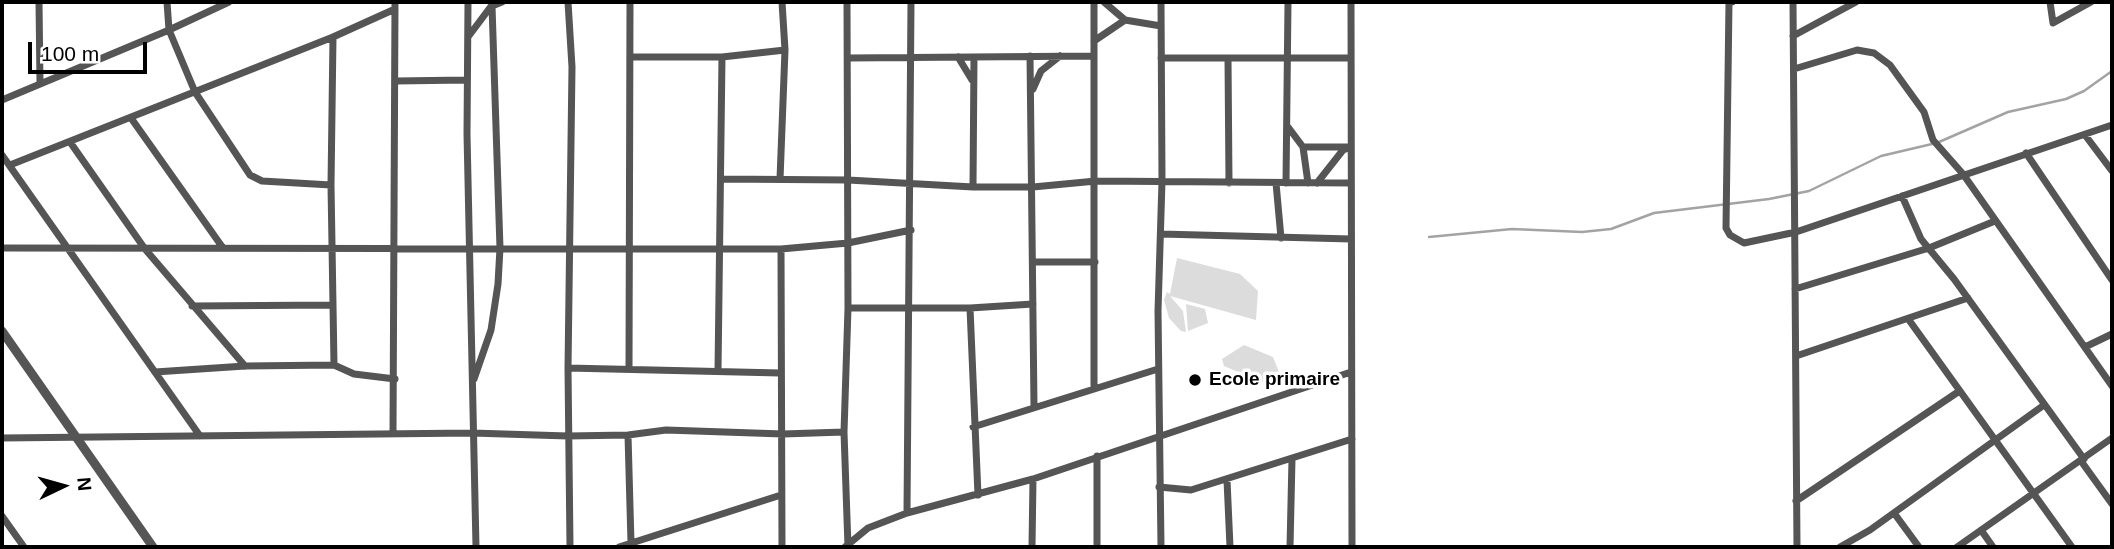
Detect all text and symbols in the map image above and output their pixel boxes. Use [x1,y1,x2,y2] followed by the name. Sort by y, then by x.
[32,28,150,72] scale bar
[41,42,99,65] text: 100 m
[1209,369,1340,391] place label: Ecole primaire
[1187,372,1203,388] marker: Ecole primaire
[28,451,98,521] north arrow
[73,476,95,492] text: N

